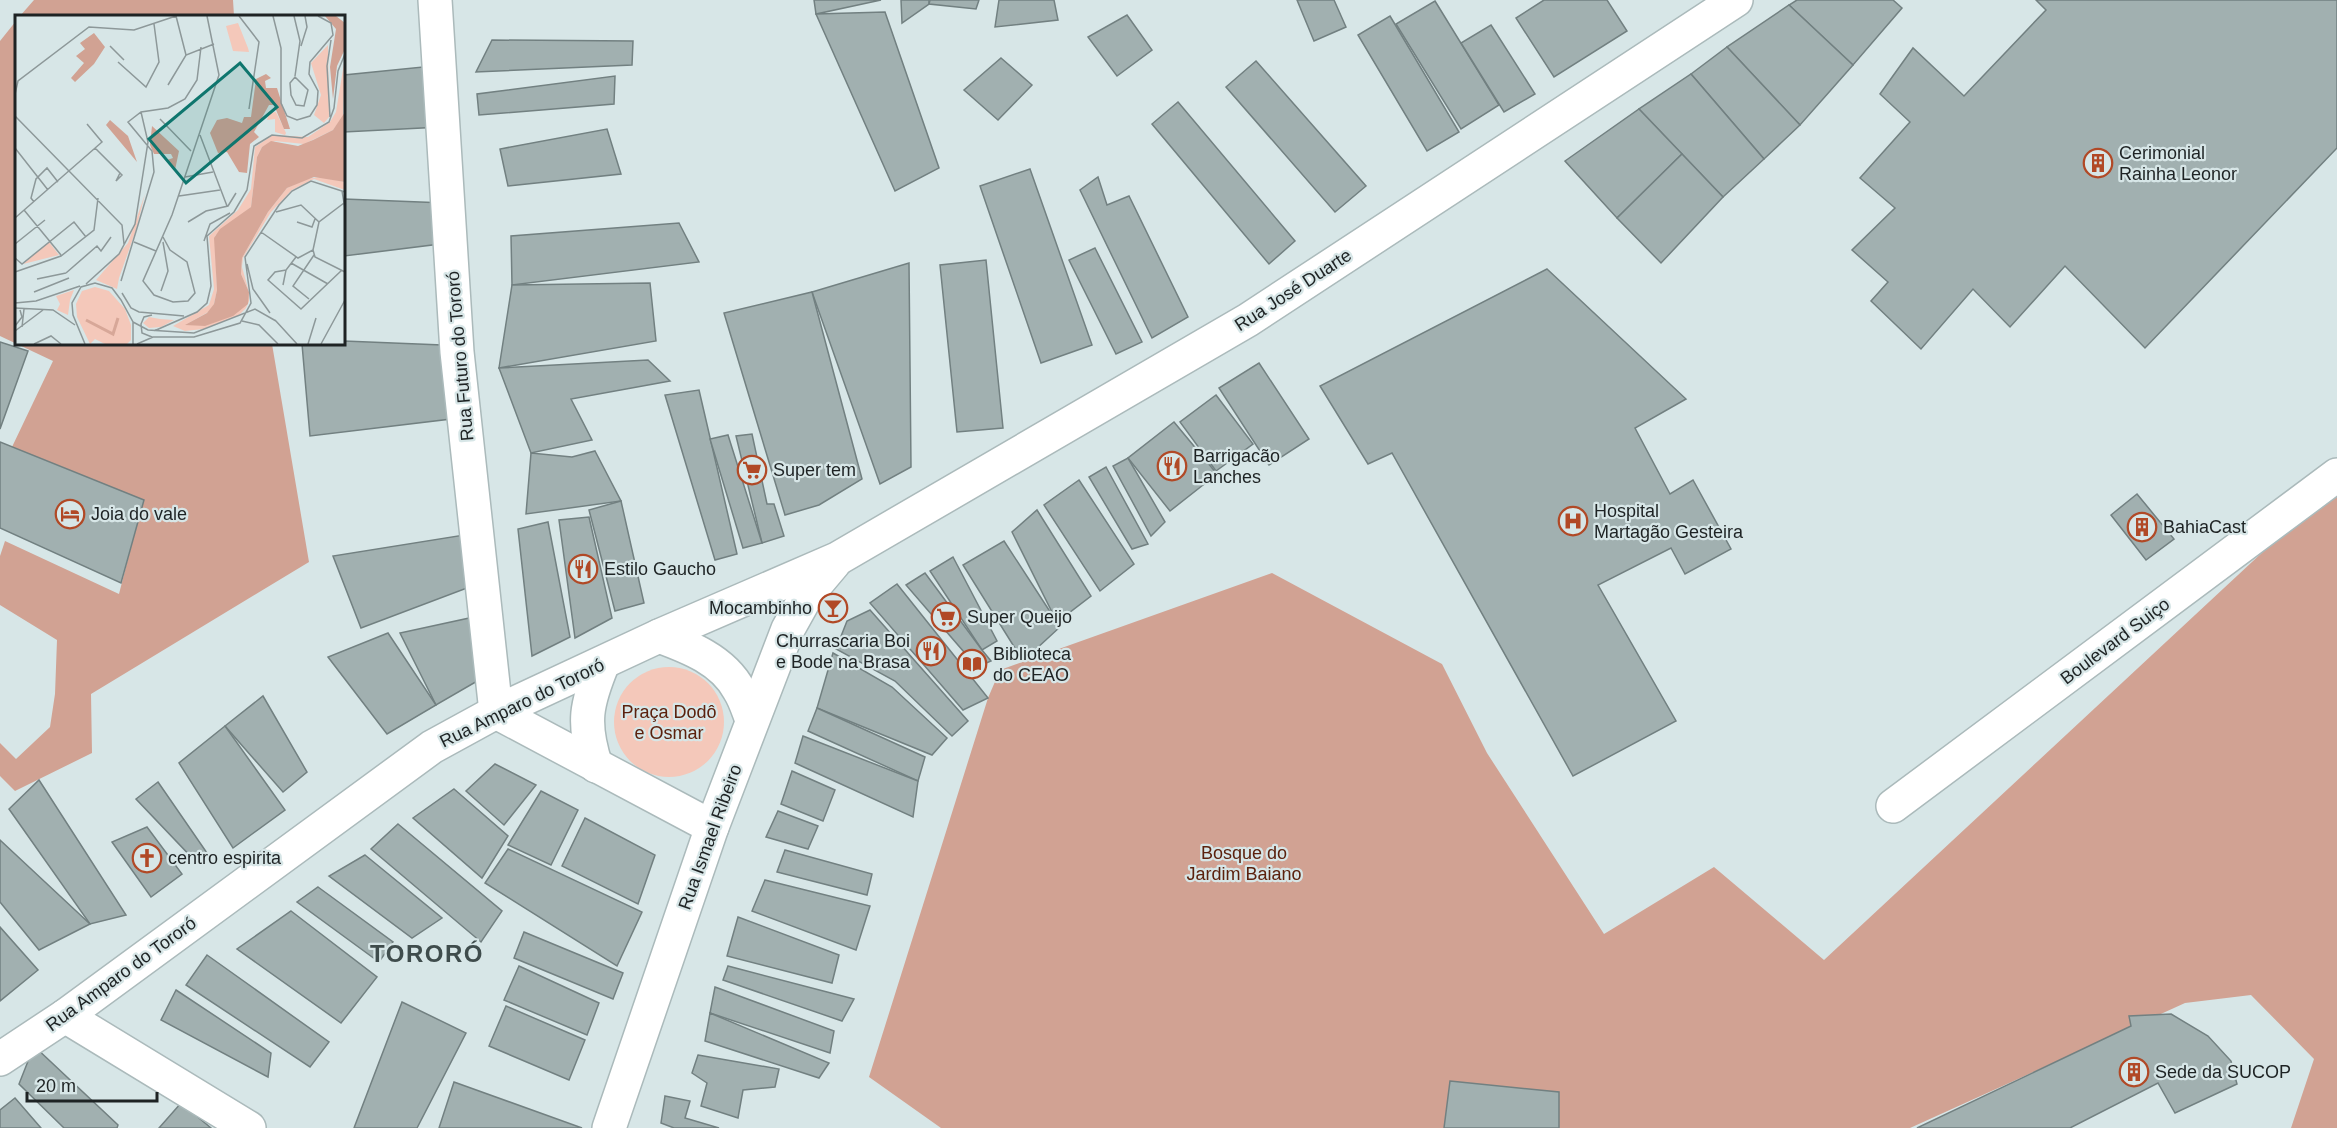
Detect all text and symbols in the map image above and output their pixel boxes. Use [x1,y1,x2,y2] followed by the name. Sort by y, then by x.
[15,15,345,345] inset map
[2119,143,2237,184] place label: Cerimonial Rainha Leonor
[2082,147,2114,179] building icon: Cerimonial Rainha Leonor
[1231,245,1355,335] street label: Rua José Duarte
[443,270,477,442] street label: Rua Futuro do Tororó
[1193,446,1280,487] place label: Barrigacão Lanches
[1156,450,1188,482] restaurant icon: Barrigacão Lanches
[736,454,768,486] supermarket icon: Super tem
[773,460,856,480] place label: Super tem
[54,498,86,530] hotel icon: Joia do vale
[1594,501,1744,542] place label: Hospital Martagão Gesteira
[91,504,187,524] place label: Joia do vale
[1557,505,1589,537] hospital icon: Hospital Martagão Gesteira
[2126,511,2158,543] building icon: BahiaCast
[2163,517,2246,537] place label: BahiaCast
[567,553,599,585] restaurant icon: Estilo Gaucho
[604,559,716,579] place label: Estilo Gaucho
[817,592,849,624] bar icon: Mocambinho
[2057,594,2173,688] street label: Boulevard Suiço
[709,598,812,618] place label: Mocambinho
[930,601,962,633] supermarket icon: Super Queijo
[967,607,1072,627] place label: Super Queijo
[776,631,911,672] place label: Churrascaria Boi e Bode na Brasa
[915,635,947,667] restaurant icon: Churrascaria Boi e Bode na Brasa
[993,644,1072,685] place label: Biblioteca do CEAO
[956,648,988,680] library icon: Biblioteca do CEAO
[436,654,608,752] street label: Rua Amparo do Tororó
[621,702,717,743] park label: Praça Dodô e Osmar
[674,762,746,912] street label: Rua Ismael Ribeiro
[131,842,163,874] church icon: centro espirita
[1186,843,1302,884] park label: Bosque do Jardim Baiano
[168,848,282,868] place label: centro espirita
[42,913,200,1035] street label: Rua Amparo do Tororó
[370,940,484,967] district label: TORORÓ
[2118,1056,2150,1088] building icon: Sede da SUCOP
[2155,1062,2291,1082] place label: Sede da SUCOP
[27,1065,158,1103] scale bar
[36,1076,76,1096] text: 20 m

